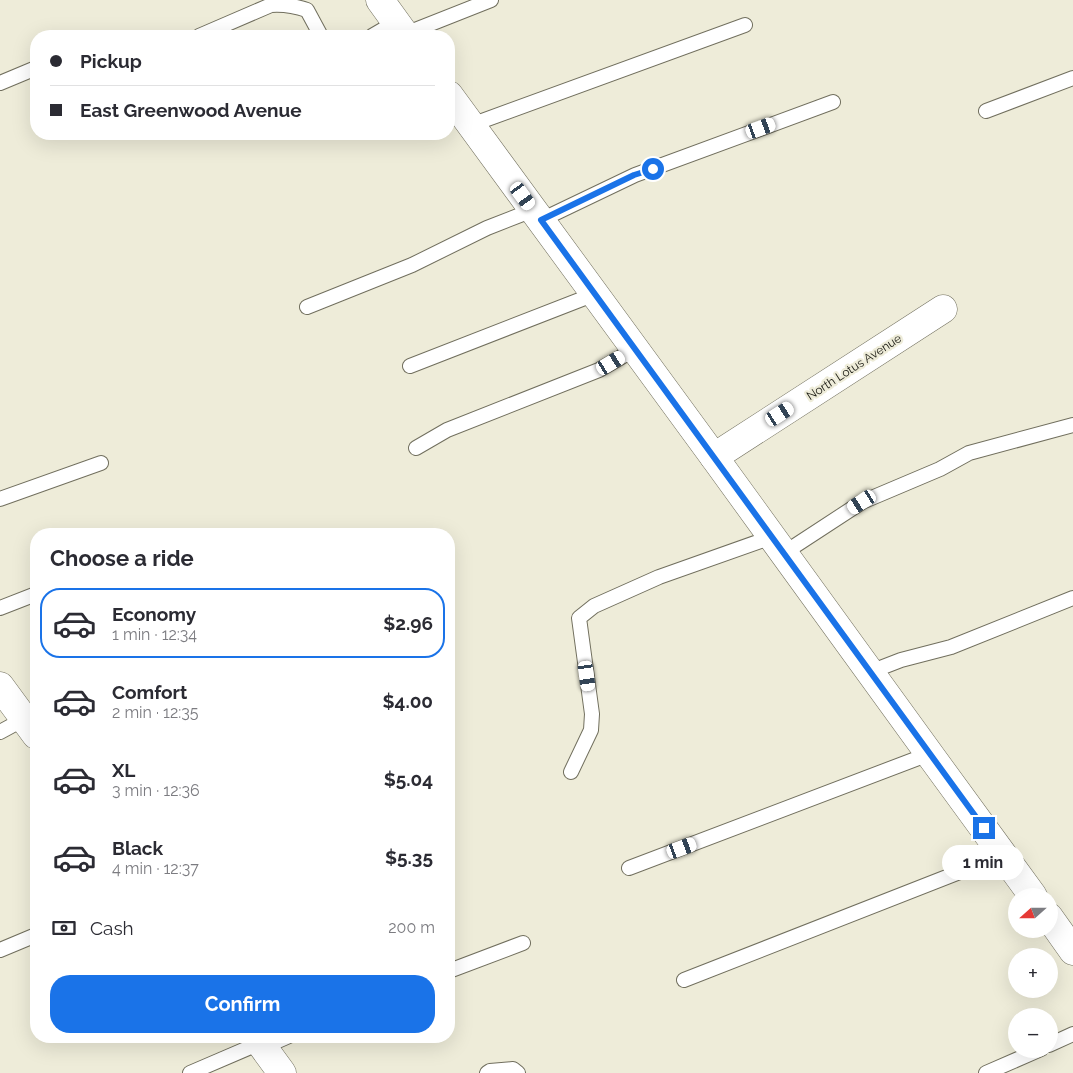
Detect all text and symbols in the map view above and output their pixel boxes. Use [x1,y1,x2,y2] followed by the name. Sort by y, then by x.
[80,50,142,72] text: Pickup
[80,99,302,121] text: East Greenwood Avenue
[744,116,777,140] car
[642,158,664,180] route start
[508,179,537,213] car
[804,331,904,403] street label: North Lotus Avenue
[594,349,627,377] car
[763,400,796,428] car
[845,488,878,516] car
[50,545,194,571] text: Choose a ride
[52,601,97,646] icon: car
[112,603,196,625] text: Economy
[383,612,433,634] text: $2.96
[112,625,197,644] text: 1 min · 12:34
[577,660,596,692] car
[52,679,97,724] icon: car
[112,681,187,703] text: Comfort
[382,690,433,712] text: $4.00
[112,703,199,722] text: 2 min · 12:35
[52,757,97,802] icon: car
[112,759,135,781] text: XL
[384,768,433,790] text: $5.04
[112,781,200,800] text: 3 min · 12:36
[973,817,995,839] route end
[52,835,97,880] icon: car
[665,836,698,860] car
[112,837,163,859] text: Black
[385,846,433,868] text: $5.35
[943,846,1025,880] callout: 1 min
[963,853,1003,872] text: 1 min
[112,859,199,878] text: 4 min · 12:37
[1008,888,1058,938] north arrow
[1008,888,1058,1058] map controls
[50,914,78,942] icon: cash
[90,917,134,939] text: Cash
[388,918,435,937] text: 200 m
[1008,948,1058,998] button: +
[50,975,435,1033] button: Confirm
[1008,1008,1058,1058] button: −

